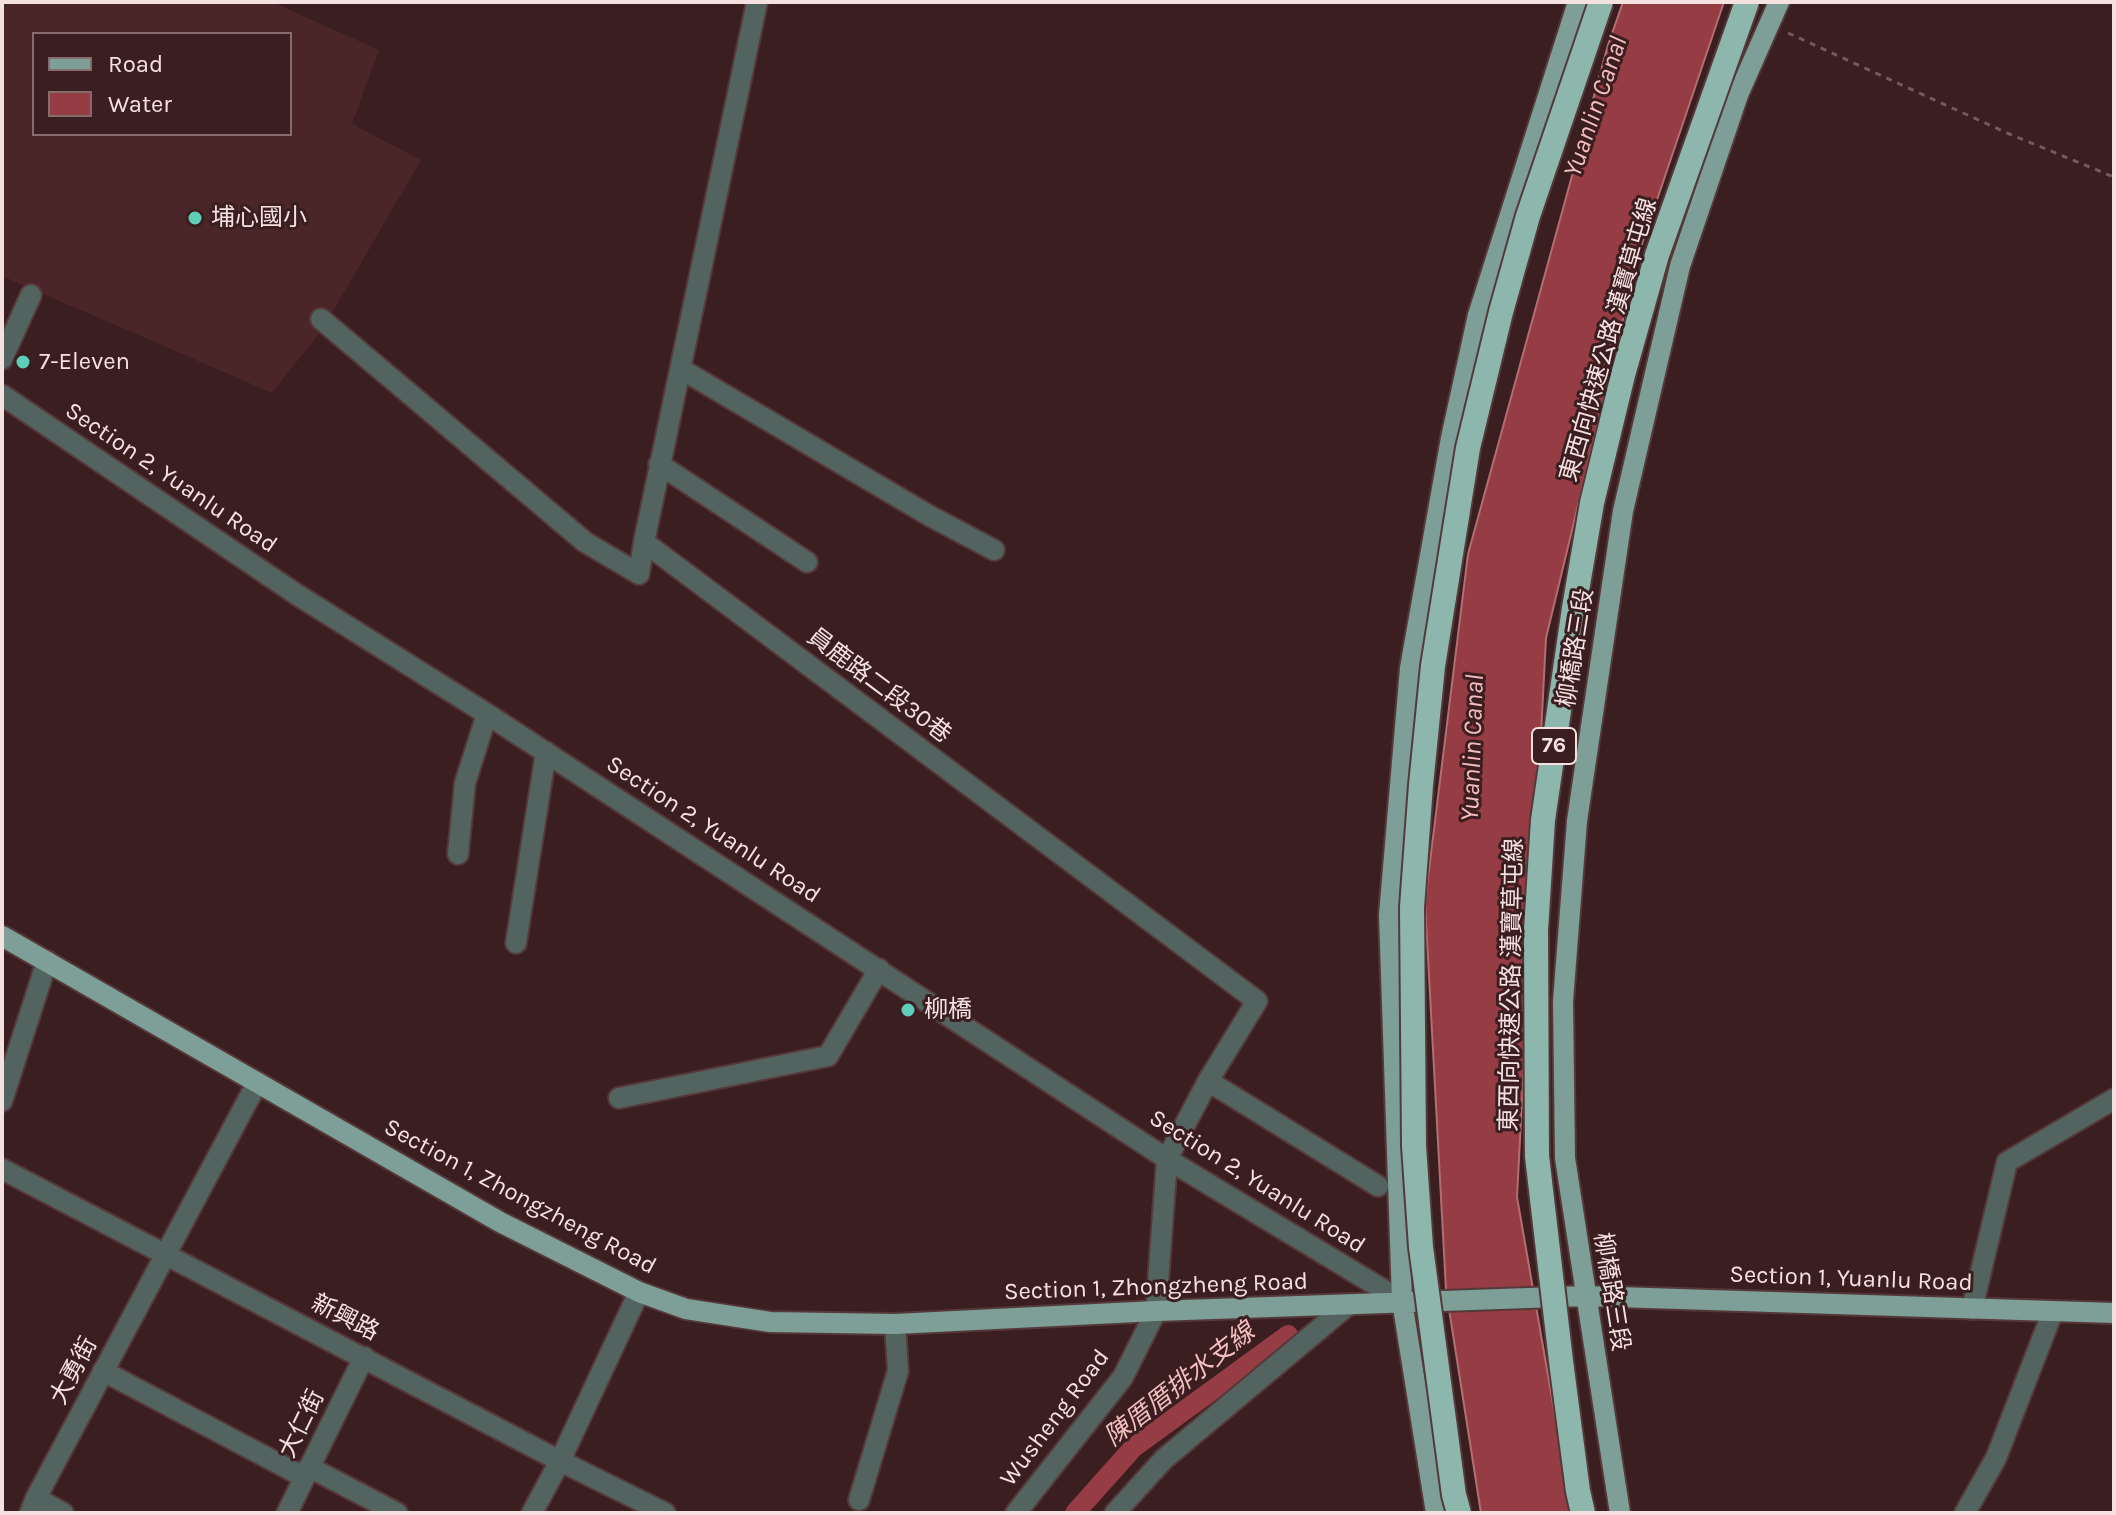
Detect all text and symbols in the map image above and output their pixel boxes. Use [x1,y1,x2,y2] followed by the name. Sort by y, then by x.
[32,32,292,136] legend
[1557,32,1635,182] water label: Yuanlin Canal
[108,50,163,78] text: Road
[108,90,172,118] text: Water
[1555,195,1663,485] street label: 東西向快速公路 漢寶草屯線
[211,204,307,232] place label: 埔心國小
[186,209,204,227] marker: 埔心國小
[39,348,130,376] place label: 7-Eleven
[14,353,32,371] marker: 7-Eleven
[60,396,282,560] street label: Section 2, Yuanlu Road
[1552,586,1600,710] street label: 柳橋路三段
[801,623,957,749] street label: 員鹿路二段30巷
[1455,674,1491,822] water label: Yuanlin Canal
[1532,728,1576,764] road number: 76
[601,750,825,910] street label: Section 2, Yuanlu Road
[1495,838,1529,1132] street label: 東西向快速公路 漢寶草屯線
[924,996,972,1024] place label: 柳橋
[899,1001,917,1019] marker: 柳橋
[1144,1104,1370,1260] street label: Section 2, Yuanlu Road
[379,1113,661,1281] street label: Section 1, Zhongzheng Road
[1587,1230,1635,1354] street label: 柳橋路三段
[1729,1260,1973,1298] street label: Section 1, Yuanlu Road
[1003,1267,1309,1307] street label: Section 1, Zhongzheng Road
[306,1289,384,1347] street label: 新興路
[1099,1317,1261,1453] water label: 陳厝厝排水支線
[44,1332,104,1410] street label: 大勇街
[994,1344,1116,1492] street label: Wusheng Road
[273,1385,331,1463] street label: 大仁街

